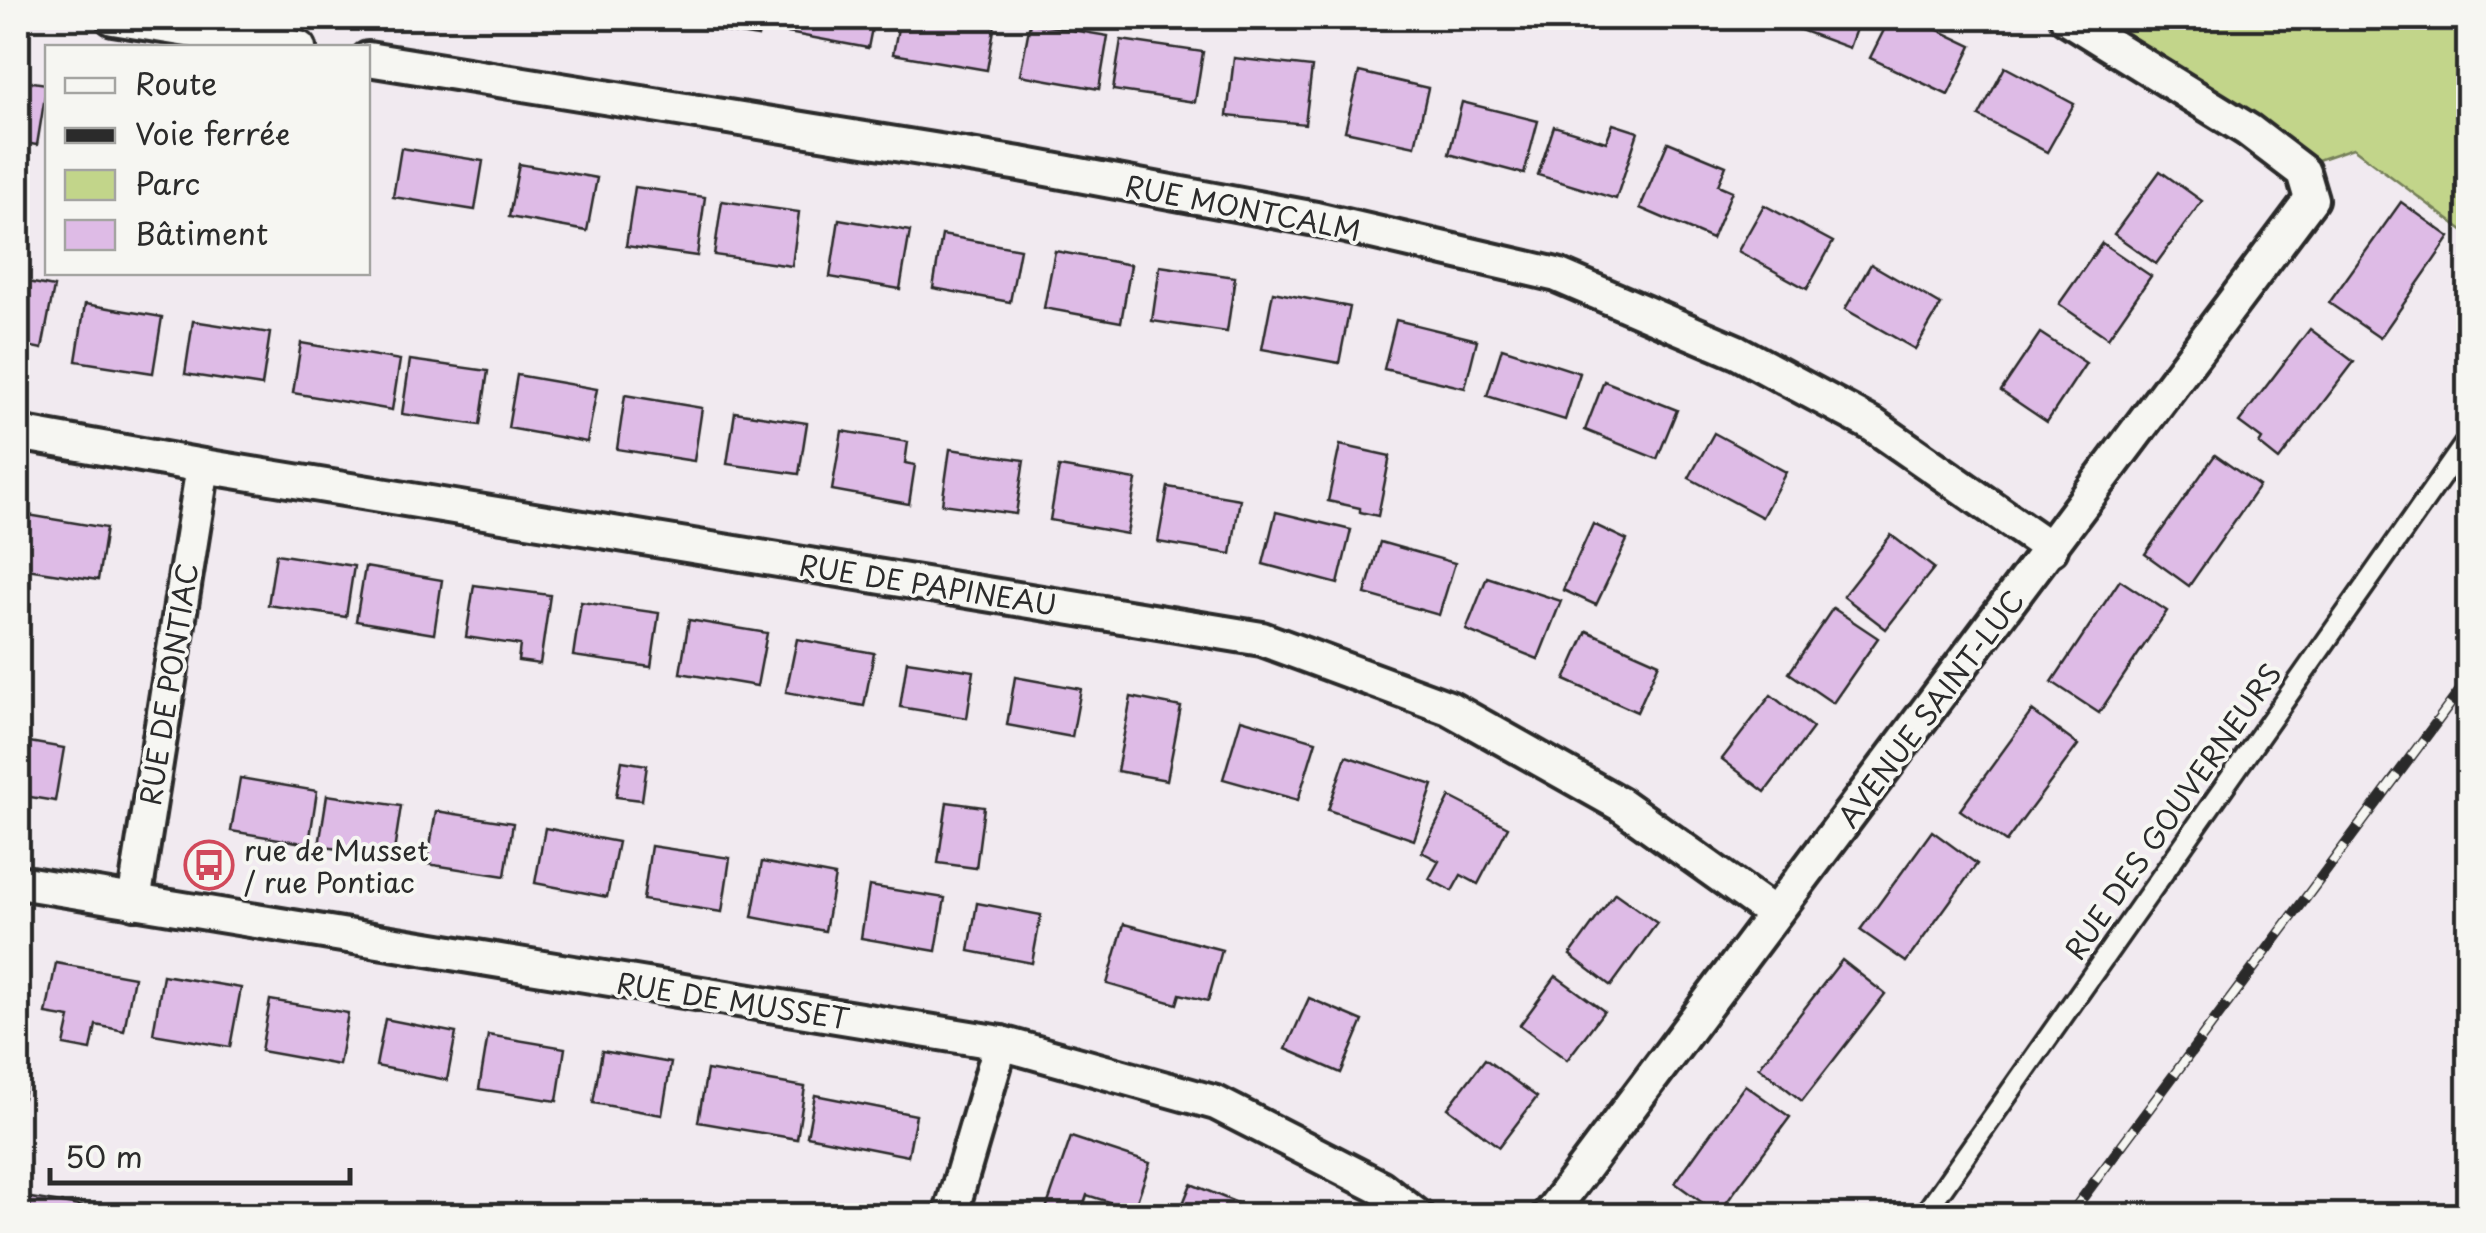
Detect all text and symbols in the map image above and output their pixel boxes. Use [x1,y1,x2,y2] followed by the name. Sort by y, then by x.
[45,45,370,275] legend
[135,60,217,105] text: Route
[135,110,290,155] text: Voie ferrée
[135,160,200,205] text: Parc
[1122,163,1364,251] street label: RUE MONTCALM
[135,210,268,255] text: Bâtiment
[796,542,1060,626] street label: RUE DE PAPINEAU
[128,560,208,808] street label: RUE DE PONTIAC
[1826,580,2034,836] street label: AVENUE SAINT-LUC
[2053,654,2291,968] street label: RUE DES GOUVERNEURS
[244,828,429,903] place label: rue de Musset / rue Pontiac
[183,839,235,891] bus stop icon: rue de Musset / rue Pontiac
[614,960,853,1040] street label: RUE DE MUSSET
[50,1123,350,1185] scale bar
[65,1133,143,1178] text: 50 m

